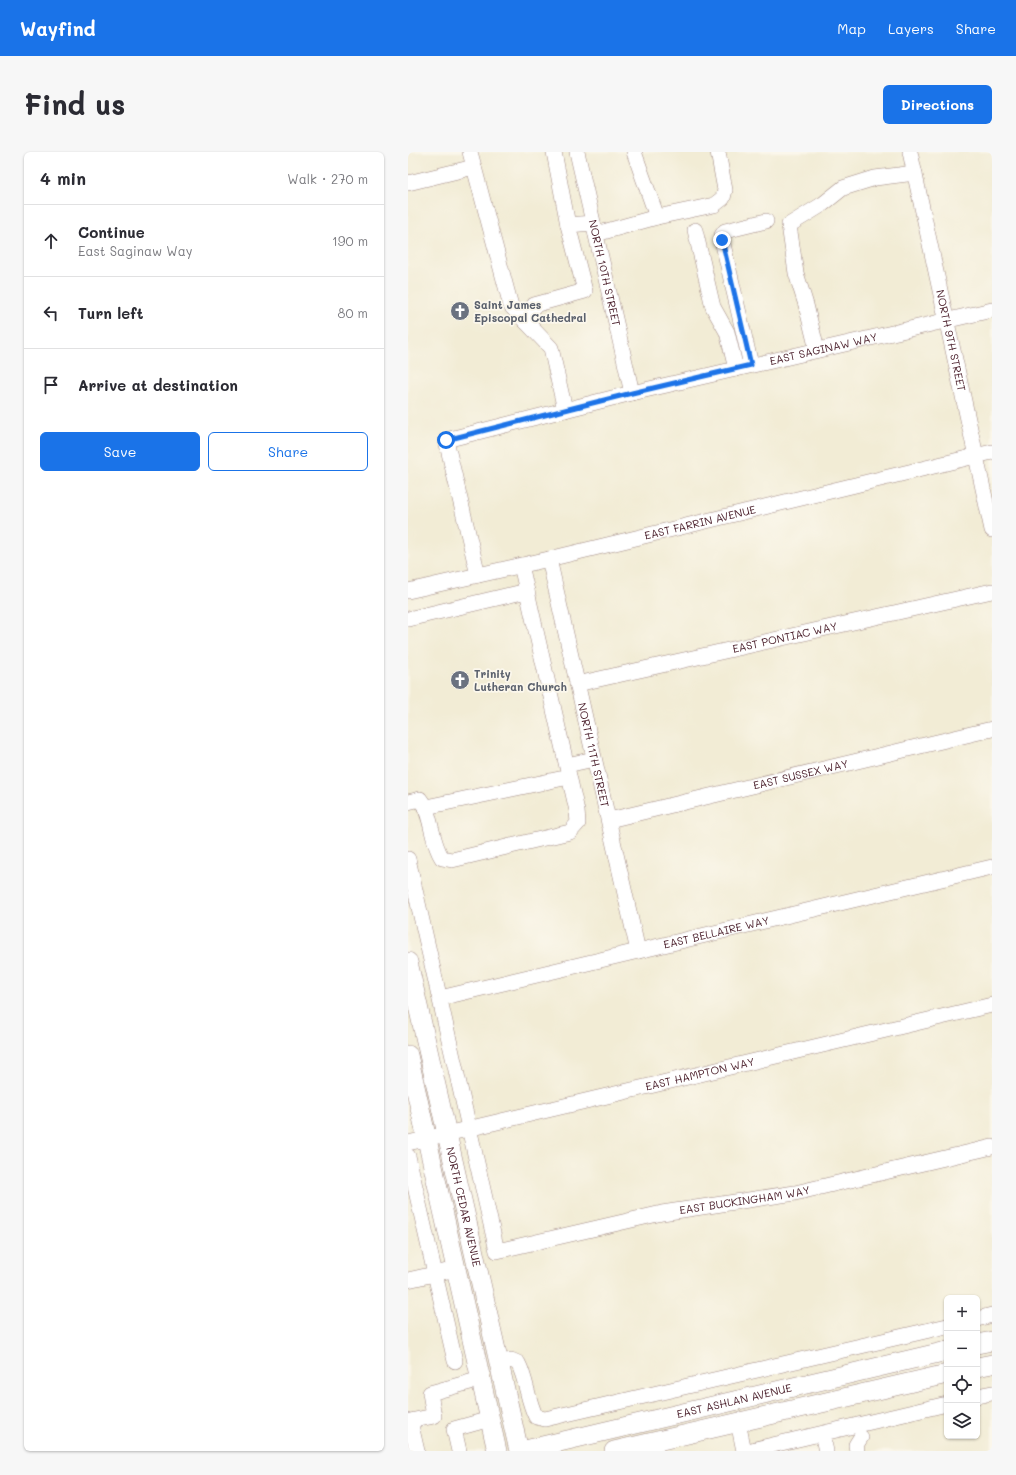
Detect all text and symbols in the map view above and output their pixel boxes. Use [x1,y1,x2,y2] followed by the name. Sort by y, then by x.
[20,16,96,41] text: Wayfind
[837,19,866,38] text: Map
[888,19,934,38] text: Layers
[956,19,996,38] text: Share
[883,85,992,124] button: Directions
[24,86,125,122] text: Find us
[40,167,86,189] text: 4 min
[287,170,368,187] text: Walk · 270 m
[586,218,624,327] street label: NORTH 10TH STREET
[78,222,145,242] text: Continue
[40,230,62,252] icon: ahead
[713,231,731,249] route end
[332,232,368,249] text: 190 m
[78,242,193,259] text: East Saginaw Way
[933,288,970,393] street label: NORTH 9TH STREET
[474,297,586,325] place label: Saint James Episcopal Cathedral
[449,300,471,322] church icon: Saint James Episcopal Cathedral
[40,302,62,324] icon: left
[78,303,143,323] text: Turn left
[338,304,368,321] text: 80 m
[768,329,879,368] street label: EAST SAGINAW WAY
[40,374,62,396] icon: arrive
[78,375,238,395] text: Arrive at destination
[437,431,455,449] route start
[40,432,200,471] button: Save
[208,432,368,471] button: Share
[643,501,757,543] street label: EAST FARRIN AVENUE
[731,618,839,656] street label: EAST PONTIAC WAY
[474,666,567,694] place label: Trinity Lutheran Church
[449,669,471,691] church icon: Trinity Lutheran Church
[575,701,613,809] street label: NORTH 11TH STREET
[751,755,850,793] street label: EAST SUSSEX WAY
[662,912,771,952] street label: EAST BELLAIRE WAY
[644,1053,756,1094] street label: EAST HAMPTON WAY
[443,1145,485,1268] street label: NORTH CEDAR AVENUE
[678,1182,811,1217] street label: EAST BUCKINGHAM WAY
[944,1295,980,1439] map controls
[944,1295,980,1331] button: +
[944,1331,980,1367] button: −
[944,1367,980,1403] button: locate
[675,1380,793,1421] street label: EAST ASHLAN AVENUE
[944,1403,980,1439] button: layers

